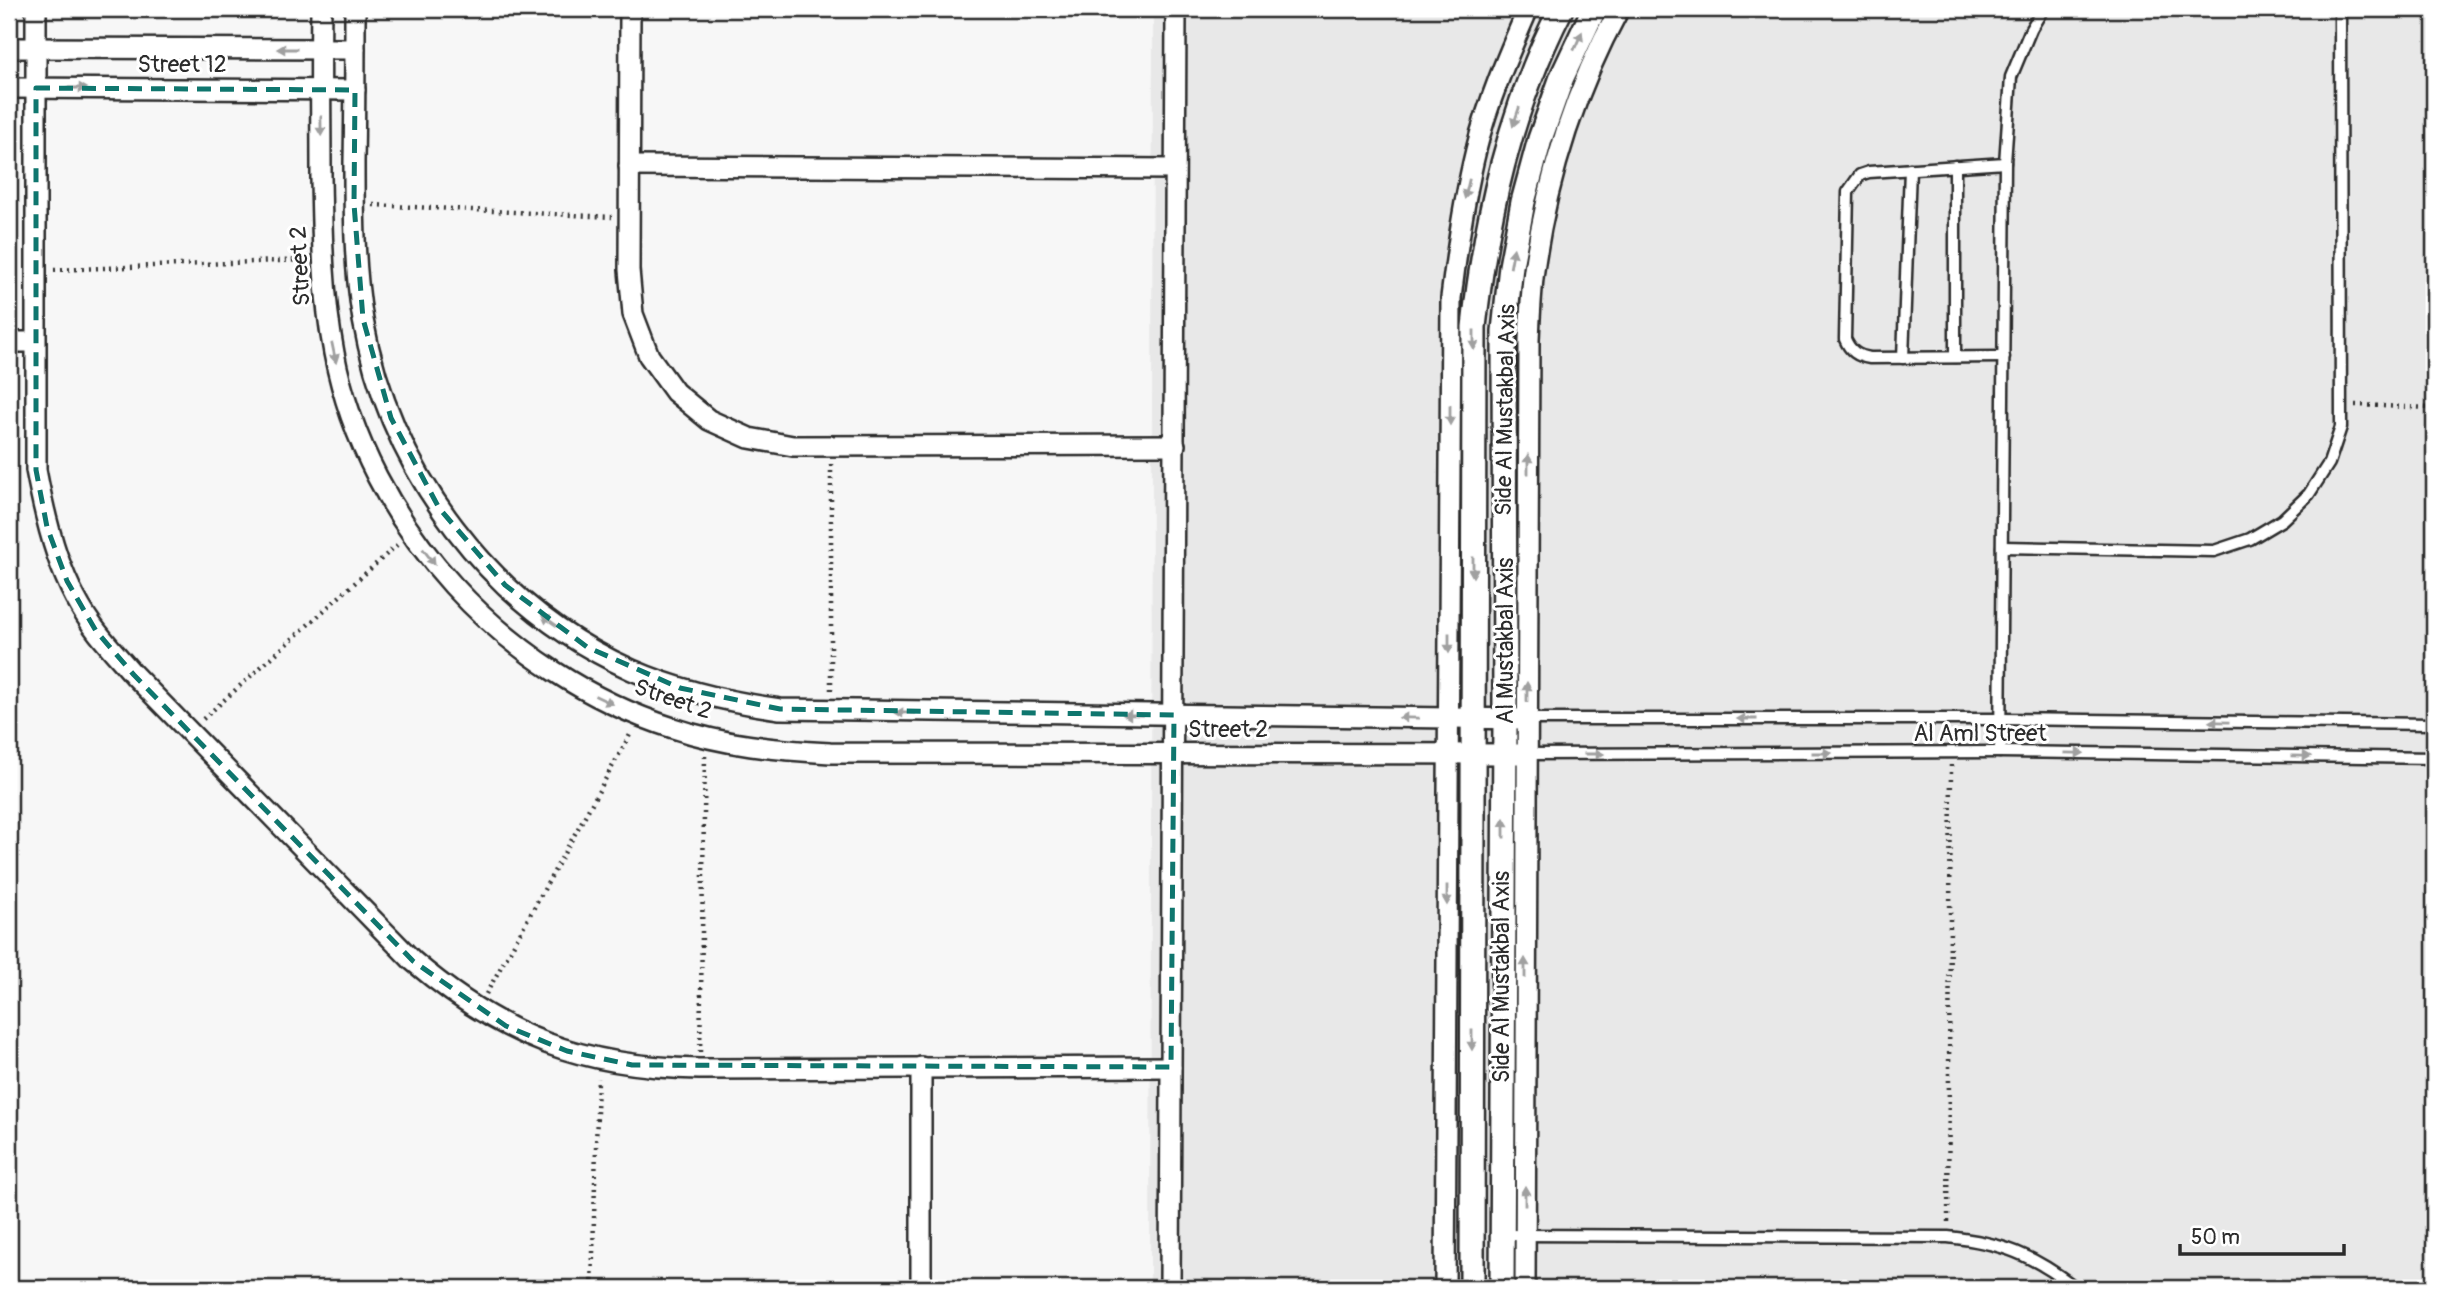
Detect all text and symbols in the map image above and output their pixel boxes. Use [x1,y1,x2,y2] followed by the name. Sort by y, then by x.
[1572,31,1584,51] one-way arrow
[276,43,298,55] one-way arrow
[137,50,227,79] street label: Street 12
[66,82,88,94] one-way arrow
[1510,107,1521,128] one-way arrow
[315,115,327,137] one-way arrow
[1462,178,1473,200] one-way arrow
[283,225,317,307] street label: Street 2
[1507,247,1518,269] one-way arrow
[1489,304,1521,516] street label: Side Al Mustakbal Axis
[1468,329,1480,351] one-way arrow
[329,342,340,364] one-way arrow
[1444,405,1456,427] one-way arrow
[1522,453,1534,475] one-way arrow
[422,548,436,566] one-way arrow
[1467,556,1479,578] one-way arrow
[1491,558,1520,724] street label: Al Mustakbal Axis
[541,614,559,628] one-way arrow
[1443,632,1455,654] one-way arrow
[630,672,716,726] street label: Street 2
[1521,680,1532,702] one-way arrow
[594,694,614,705] one-way arrow
[894,707,916,718] one-way arrow
[1121,709,1143,721] one-way arrow
[1398,712,1420,724] one-way arrow
[1735,713,1757,725] one-way arrow
[1188,715,1268,744] street label: Street 2
[2208,716,2230,727] one-way arrow
[1913,719,2047,748] street label: Al Aml Street
[1811,747,1833,758] one-way arrow
[2063,747,2085,759] one-way arrow
[1583,748,1605,760] one-way arrow
[2290,750,2312,762] one-way arrow
[1499,817,1510,839] one-way arrow
[1487,871,1516,1083] street label: Side Al Mustakbal Axis
[1441,884,1453,906] one-way arrow
[1519,957,1531,979] one-way arrow
[1466,1029,1478,1051] one-way arrow
[1519,1184,1531,1206] one-way arrow
[2180,1213,2345,1257] scale bar
[2191,1224,2240,1251] text: 50 m

